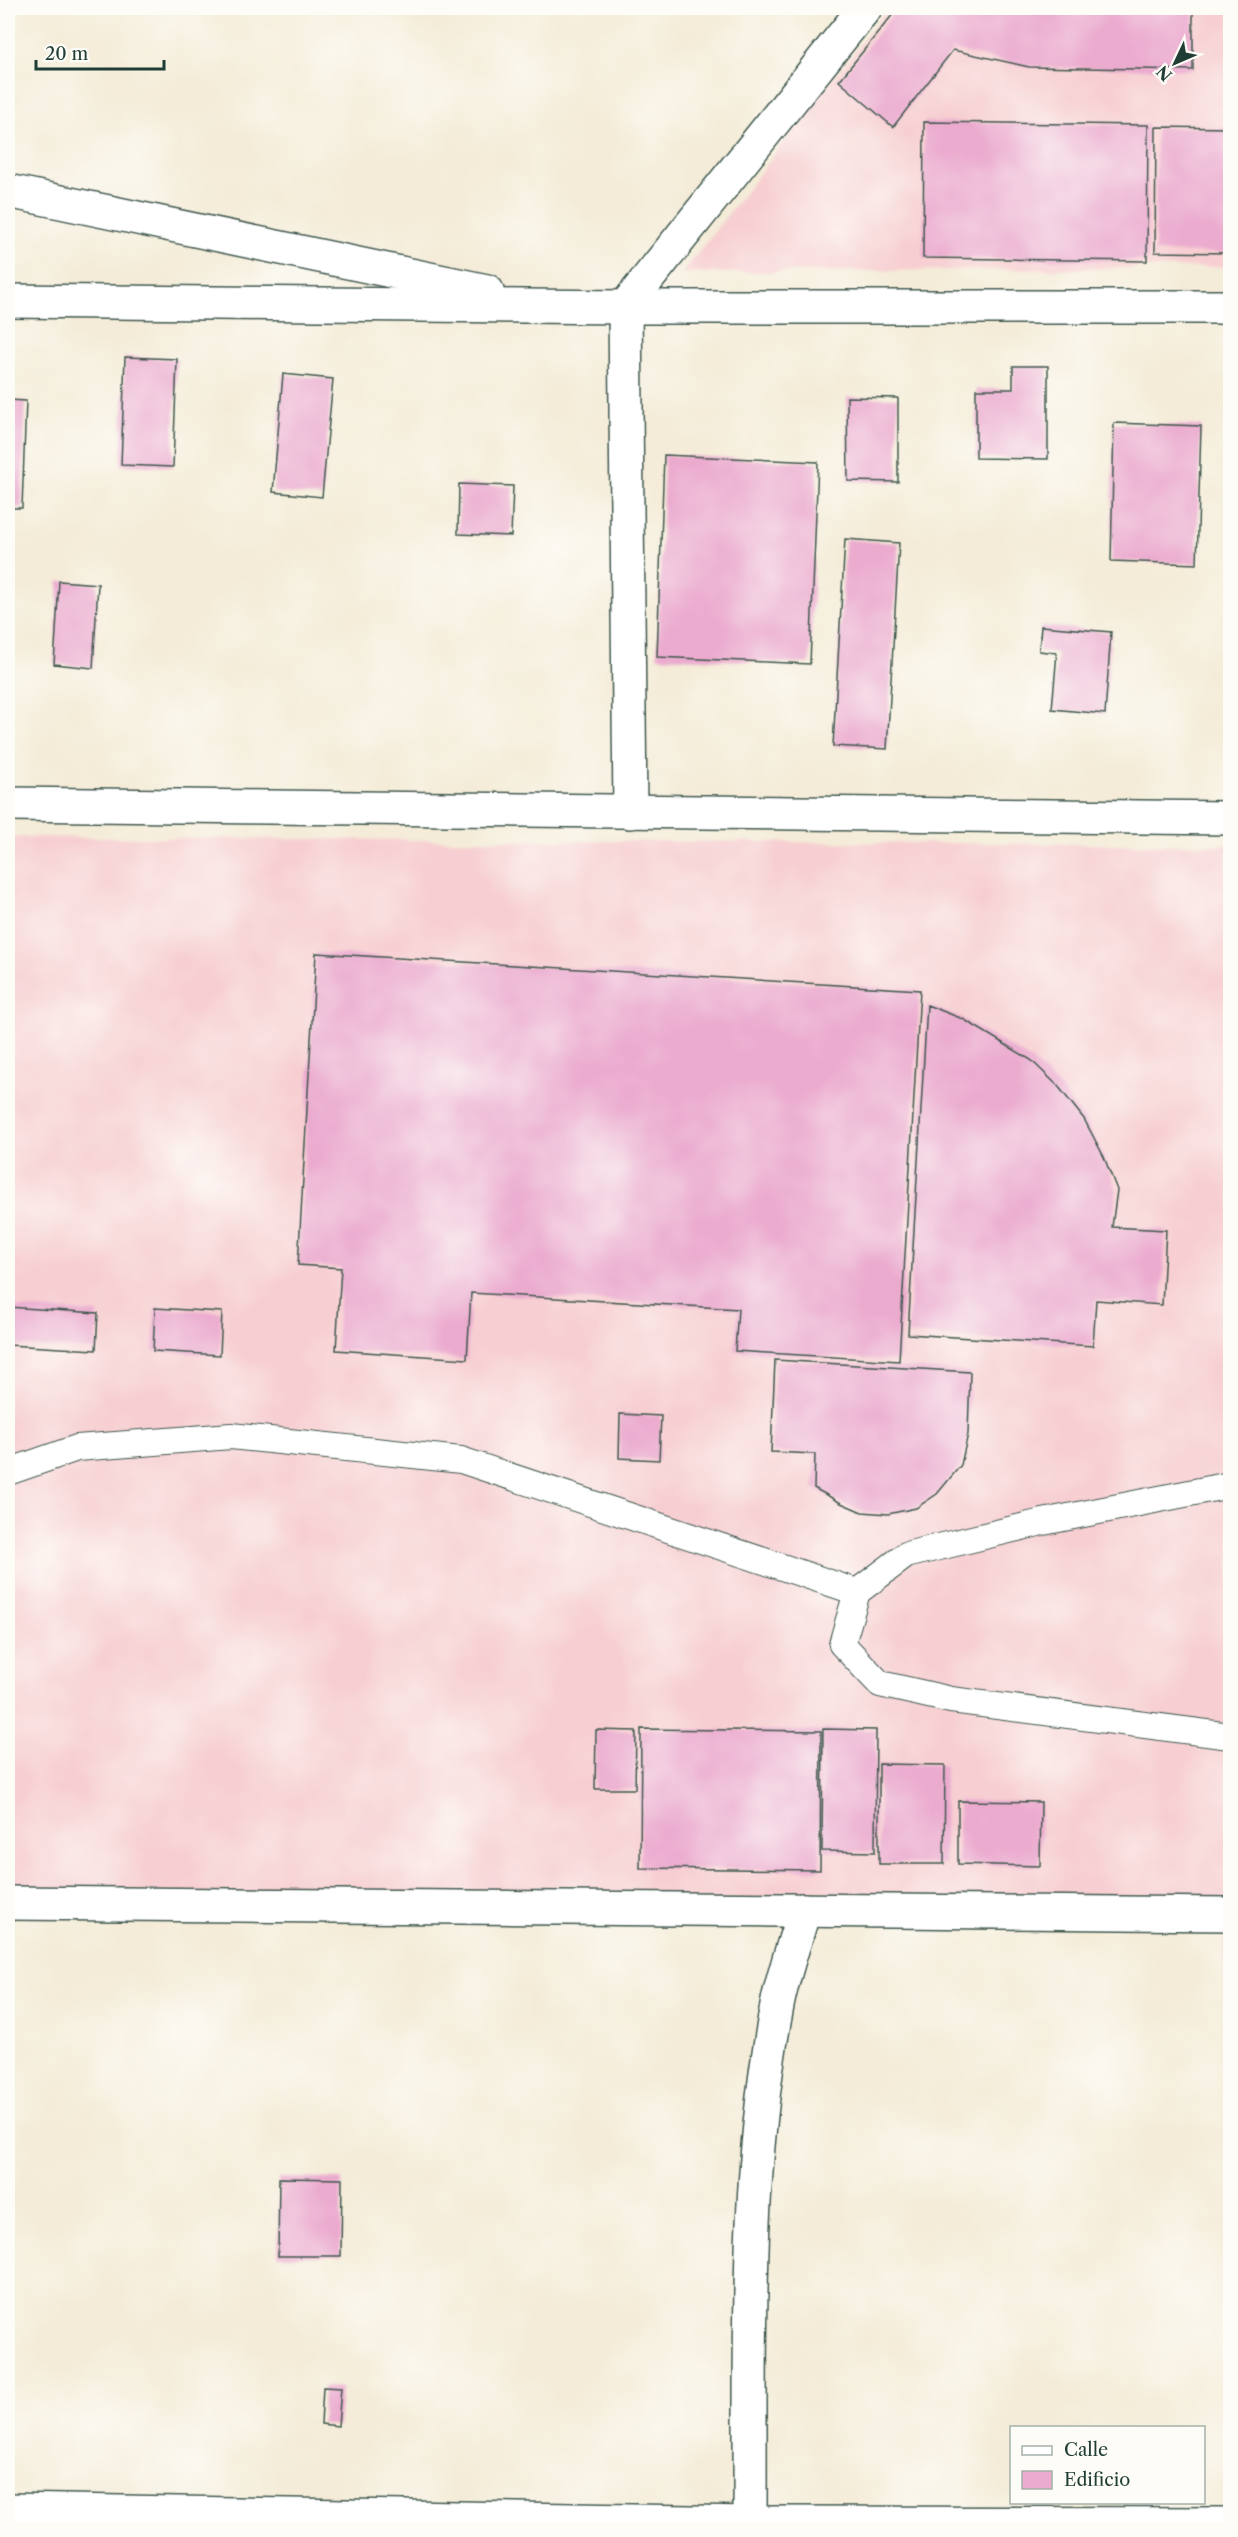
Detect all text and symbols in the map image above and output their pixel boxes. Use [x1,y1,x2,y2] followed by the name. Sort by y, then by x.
[36,33,164,71] scale bar
[1145,33,1205,93] north arrow
[45,43,89,65] text: 20 m
[1152,61,1176,85] text: N
[1010,2426,1205,2504] legend
[1064,2439,1108,2461] text: Calle
[1064,2469,1130,2491] text: Edificio

